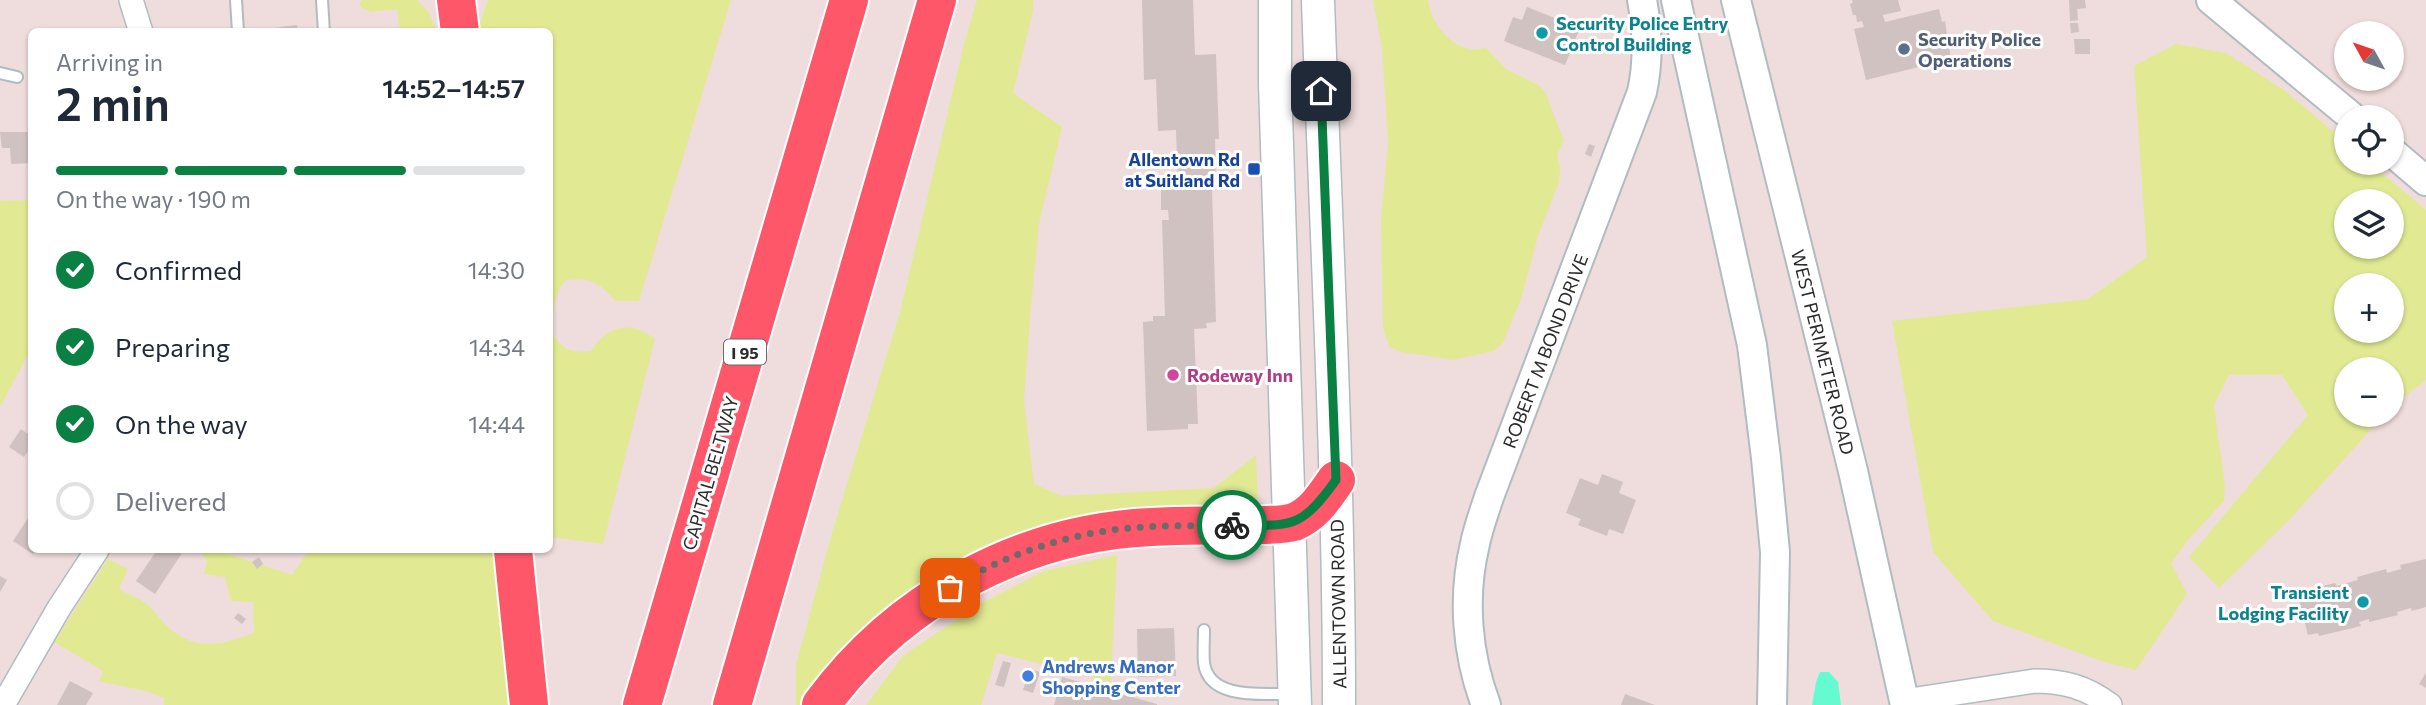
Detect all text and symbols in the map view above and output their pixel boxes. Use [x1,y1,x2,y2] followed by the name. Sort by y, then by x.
[1556,12,1729,55] place label: Security Police Entry Control Building
[2334,21,2404,91] north arrow
[2334,21,2404,427] map controls
[1534,25,1550,41] marker: Security Police Entry Control Building
[1918,28,2041,71] place label: Security Police Operations
[1896,41,1912,57] marker: Security Police Operations
[56,48,163,76] text: Arriving in
[1291,61,1351,121] pin
[382,72,525,103] text: 14:52–14:57
[1302,72,1340,110] icon: home
[56,74,170,130] text: 2 min
[2334,105,2404,175] button: locate
[1125,148,1240,191] place label: Allentown Rd at Suitland Rd
[1246,161,1262,177] marker: Allentown Rd at Suitland Rd
[56,185,251,213] text: On the way · 190 m
[2334,189,2404,259] button: layers
[1787,247,1859,457] street label: WEST PERIMETER ROAD
[56,251,94,289] icon: check
[1498,251,1592,451] street label: ROBERT M BOND DRIVE
[115,254,242,285] text: Confirmed
[468,256,525,284] text: 14:30
[2334,273,2404,343] button: +
[56,328,94,366] icon: check
[115,331,230,362] text: Preparing
[469,333,525,361] text: 14:34
[724,340,766,364] road number: I 95
[2334,357,2404,427] button: −
[1187,364,1293,386] place label: Rodeway Inn
[1165,367,1181,383] marker: Rodeway Inn
[677,393,743,553] street label: CAPITAL BELTWAY
[56,405,94,443] icon: check
[115,408,248,439] text: On the way
[468,410,525,438] text: 14:44
[115,485,226,516] text: Delivered
[1197,490,1267,560] courier
[1213,506,1251,544] icon: bike
[1326,519,1350,689] street label: ALLENTOWN ROAD
[920,558,980,618] pin
[931,569,969,607] icon: bag
[2218,581,2349,624] place label: Transient Lodging Facility
[2355,594,2371,610] marker: Transient Lodging Facility
[1042,655,1181,698] place label: Andrews Manor Shopping Center
[1020,668,1036,684] marker: Andrews Manor Shopping Center

